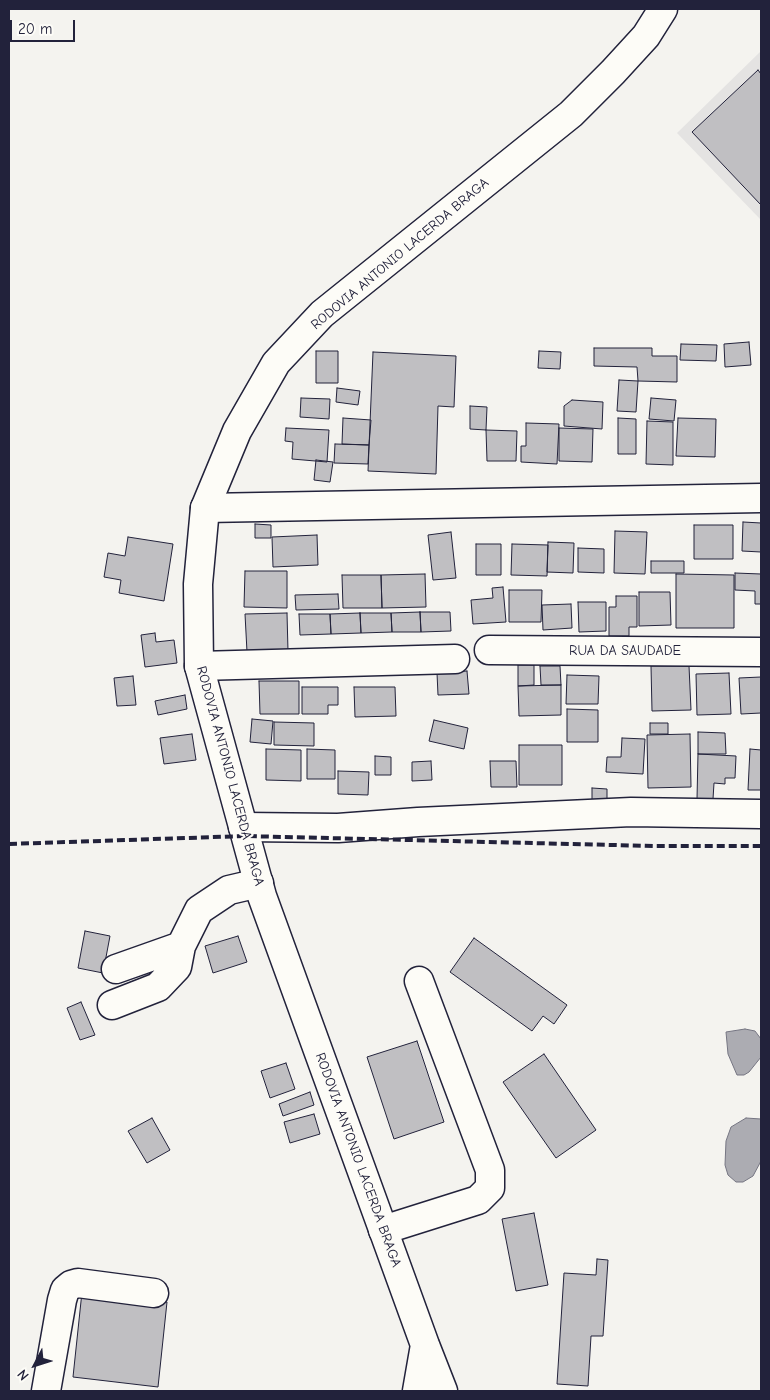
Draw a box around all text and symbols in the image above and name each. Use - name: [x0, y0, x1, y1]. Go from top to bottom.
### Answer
- scale bar: [12, 10, 78, 42]
- text: 20 m: [18, 20, 52, 38]
- street label: RODOVIA ANTONIO LACERDA BRAGA: [308, 175, 492, 333]
- street label: RUA DA SAUDADE: [569, 643, 681, 659]
- street label: RODOVIA ANTONIO LACERDA BRAGA: [193, 664, 267, 888]
- street label: RODOVIA ANTONIO LACERDA BRAGA: [311, 1051, 405, 1269]
- north arrow: [10, 1340, 60, 1390]
- text: N: [14, 1366, 33, 1384]

